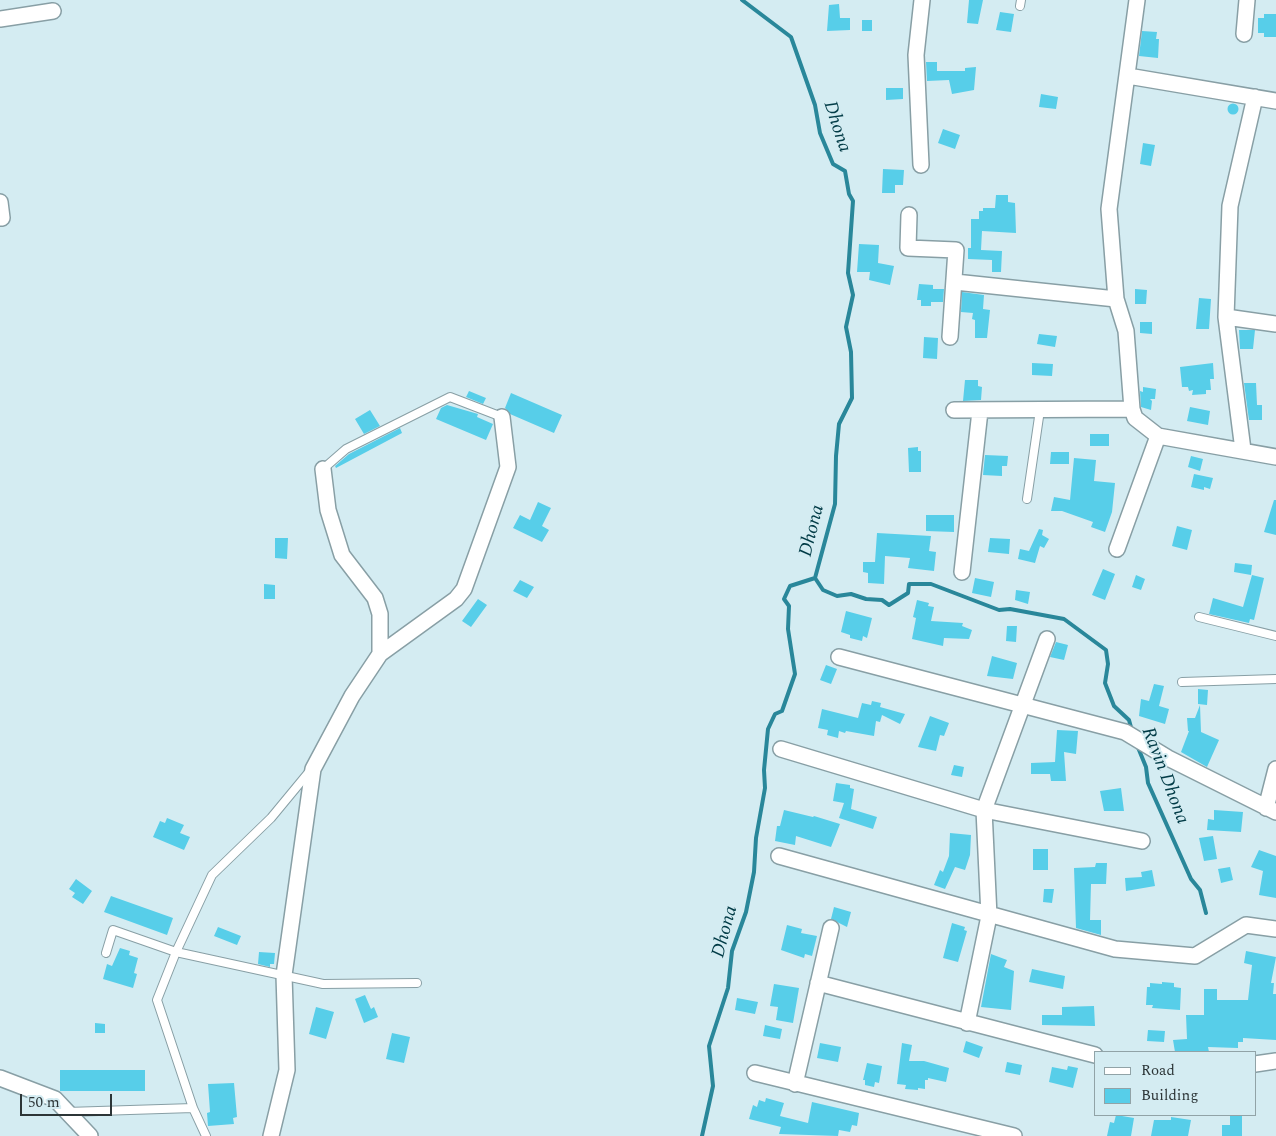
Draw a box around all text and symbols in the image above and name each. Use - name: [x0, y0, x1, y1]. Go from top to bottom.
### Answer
- water label: Dhona: [817, 98, 855, 156]
- water label: Dhona: [796, 503, 830, 559]
- water label: Ravin Dhona: [1135, 724, 1193, 828]
- water label: Dhona: [708, 904, 744, 960]
- legend: [1094, 1051, 1256, 1116]
- text: Road: [1141, 1059, 1175, 1082]
- scale bar: [22, 1084, 115, 1116]
- text: Building: [1141, 1084, 1198, 1107]
- text: 50 m: [28, 1091, 60, 1114]

